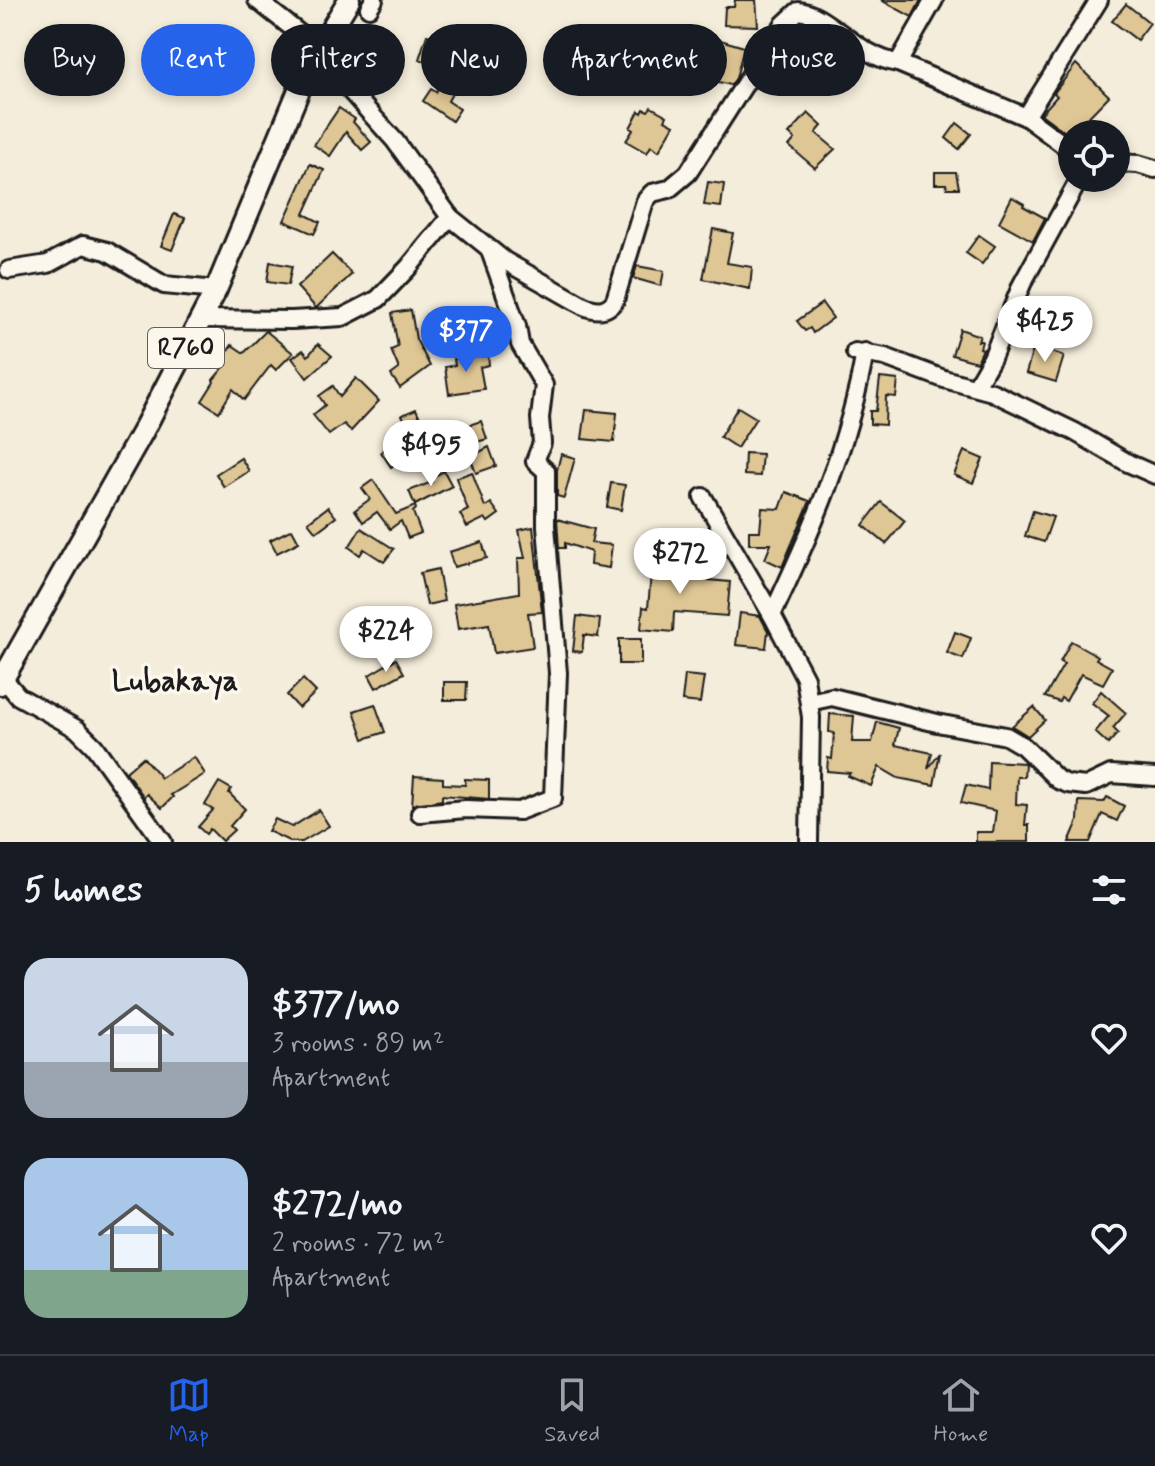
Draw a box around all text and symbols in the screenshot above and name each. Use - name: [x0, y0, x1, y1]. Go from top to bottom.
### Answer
- chip: Buy: [24, 24, 125, 96]
- chip: Rent: [141, 24, 255, 96]
- chip: Filters: [271, 24, 405, 96]
- chip: New: [421, 24, 527, 96]
- chip: Apartment: [543, 24, 727, 96]
- chip: House: [743, 24, 865, 96]
- map controls: [1058, 120, 1130, 192]
- button: locate: [1058, 120, 1130, 192]
- pin: $425: [998, 296, 1092, 364]
- text: $425: [1016, 305, 1074, 339]
- pin: $377: [419, 306, 513, 374]
- text: $377: [439, 315, 493, 349]
- road number: R760: [148, 328, 224, 368]
- pin: $495: [384, 420, 478, 488]
- text: $495: [401, 429, 461, 463]
- pin: $272: [633, 528, 727, 596]
- text: $272: [652, 537, 708, 571]
- pin: $224: [339, 606, 433, 674]
- text: $224: [357, 615, 415, 649]
- district label: Lubakaya: [112, 662, 238, 701]
- text: 5 homes: [24, 868, 142, 913]
- icon: filters: [1087, 868, 1131, 912]
- text: $377/mo: [272, 982, 400, 1027]
- icon: home: [88, 990, 184, 1086]
- icon: heart: [1087, 1016, 1131, 1060]
- text: 3 rooms · 89 m²: [272, 1027, 444, 1061]
- text: Apartment: [272, 1061, 390, 1095]
- text: $272/mo: [272, 1182, 402, 1227]
- icon: home: [88, 1190, 184, 1286]
- icon: heart: [1087, 1216, 1131, 1260]
- text: 2 rooms · 72 m²: [272, 1227, 445, 1261]
- text: Apartment: [272, 1261, 390, 1295]
- tab: Map: [167, 1373, 211, 1449]
- tab: Saved: [544, 1373, 600, 1449]
- tab: Home: [934, 1373, 988, 1449]

